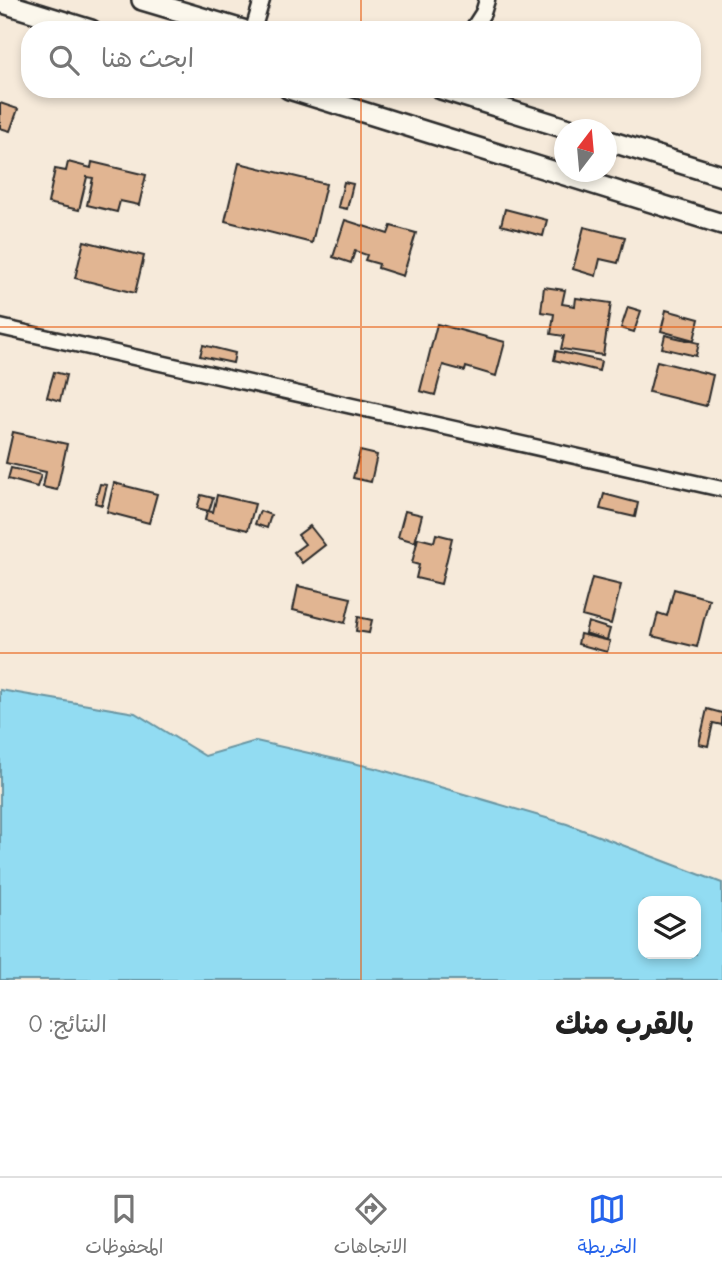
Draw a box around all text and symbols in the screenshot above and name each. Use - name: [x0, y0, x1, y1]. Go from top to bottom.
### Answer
- search box: [21, 21, 701, 98]
- icon: search: [45, 41, 83, 79]
- text: ابحث هنا: [101, 41, 194, 74]
- north arrow: [554, 119, 617, 182]
- map controls: [638, 896, 701, 959]
- button: layers: [638, 896, 701, 959]
- text: بالقرب منك: [555, 1004, 694, 1042]
- text: النتائج: 0: [28, 1009, 107, 1038]
- tab: المحفوظات: [85, 1190, 163, 1263]
- tab: الاتجاهات: [334, 1190, 407, 1263]
- tab: الخريطة: [578, 1190, 637, 1263]

